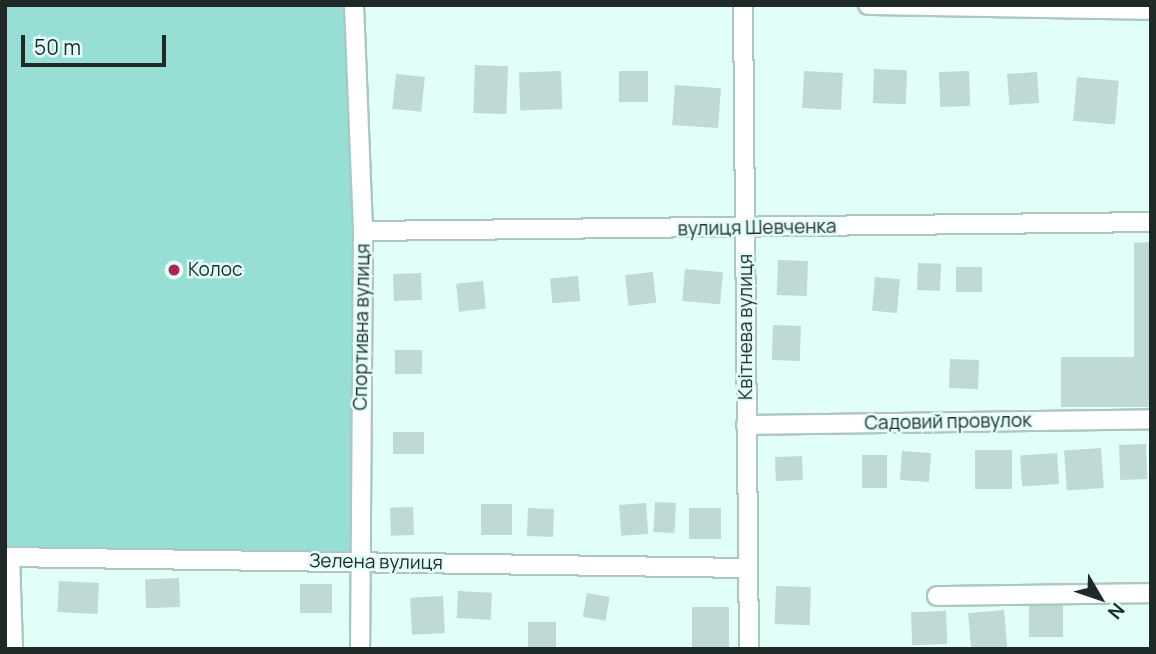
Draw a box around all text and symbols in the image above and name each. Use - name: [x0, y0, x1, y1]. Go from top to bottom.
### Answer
- scale bar: [24, 21, 170, 65]
- text: 50 m: [34, 33, 81, 61]
- street label: вулиця Шевченка: [677, 215, 837, 241]
- street label: Спортивна вулиця: [349, 243, 375, 411]
- street label: Квітнева вулиця: [735, 254, 757, 400]
- place label: Колос: [188, 259, 242, 281]
- marker: Колос: [166, 262, 182, 278]
- street label: Садовий провулок: [864, 409, 1032, 435]
- street label: Зелена вулиця: [309, 549, 443, 575]
- north arrow: [1065, 563, 1135, 633]
- text: N: [1102, 598, 1131, 625]

